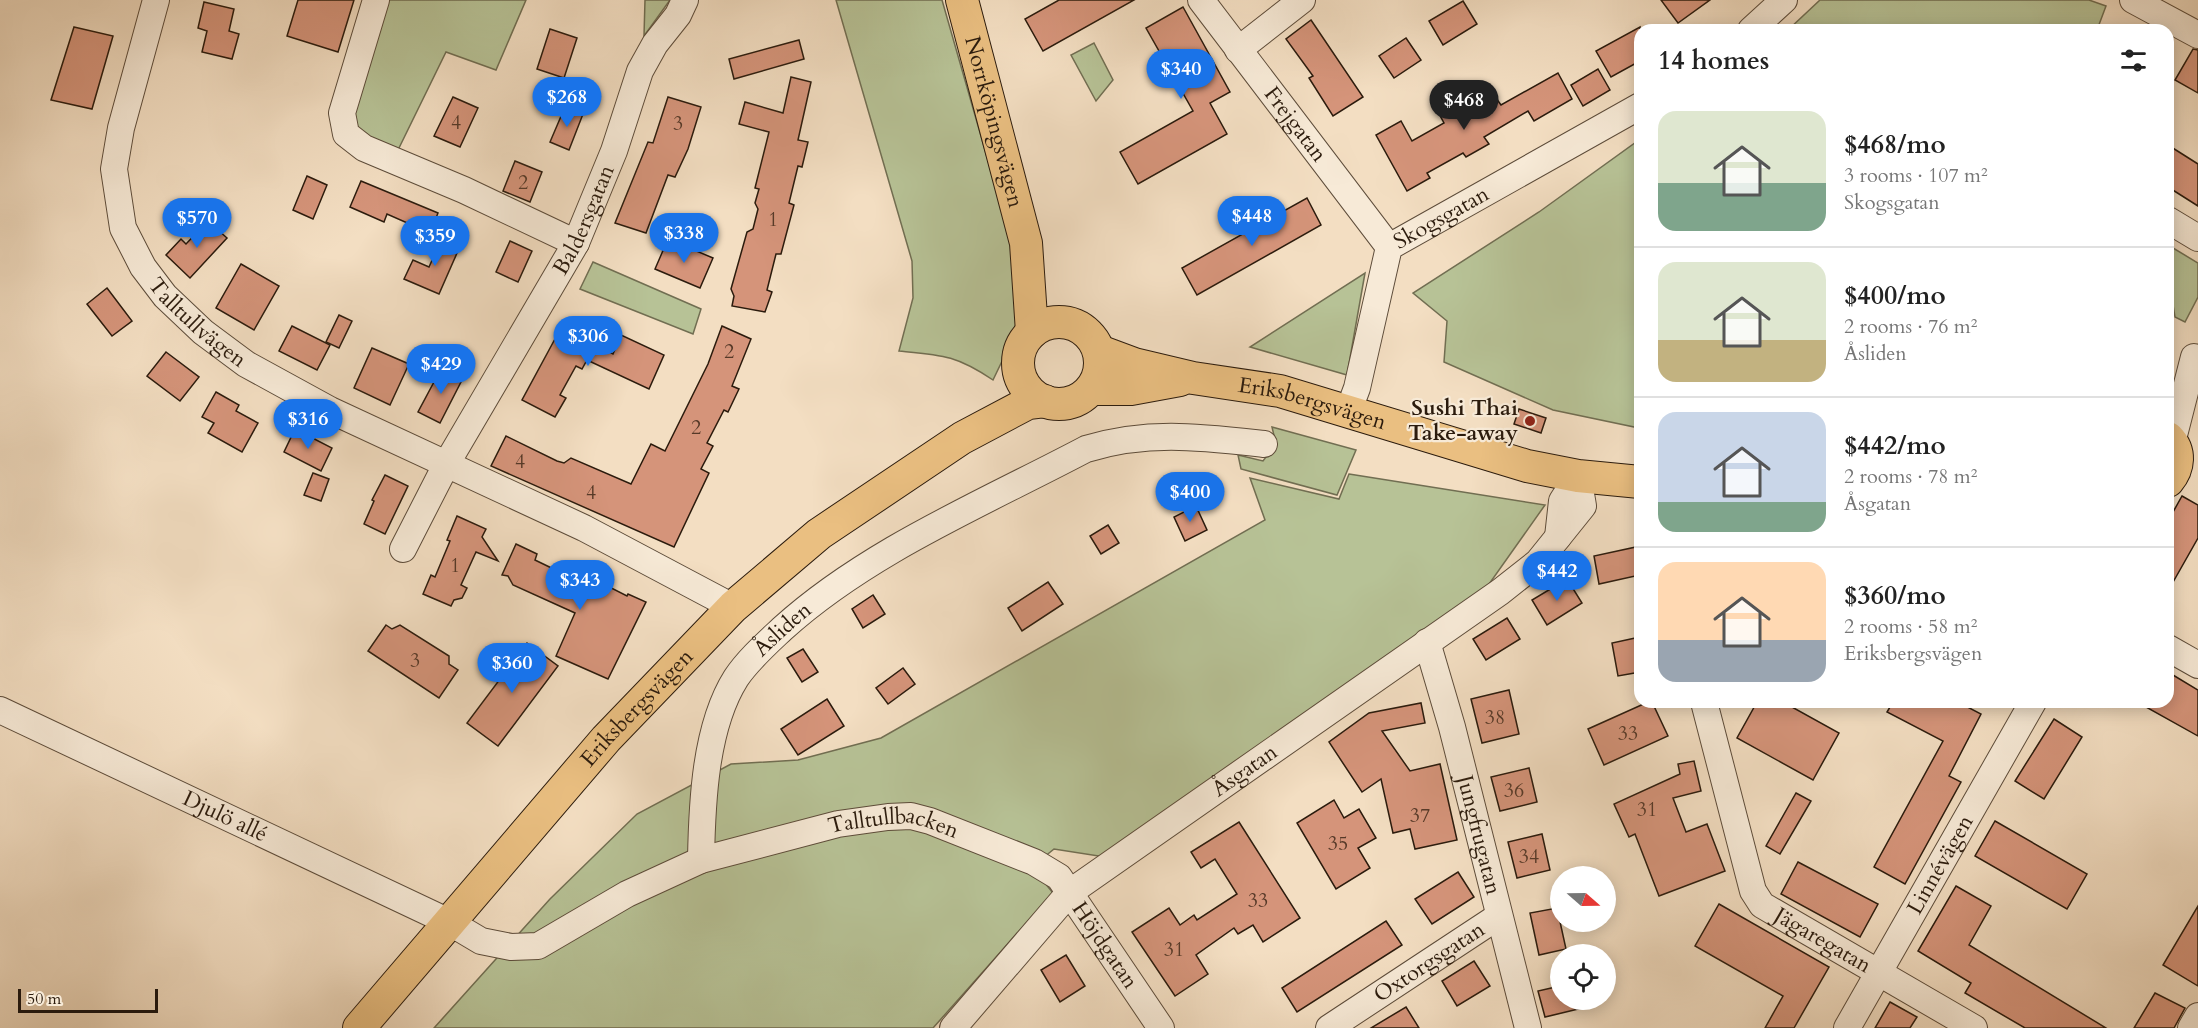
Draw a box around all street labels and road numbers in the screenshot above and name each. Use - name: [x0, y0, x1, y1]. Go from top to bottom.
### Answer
- street label: Norrköpingsvägen: [957, 33, 1031, 211]
- street label: Frejgatan: [1257, 80, 1334, 168]
- street label: Baldersgatan: [546, 160, 622, 280]
- street label: Skogsgatan: [1388, 179, 1495, 257]
- street label: Talltullvägen: [141, 271, 253, 375]
- street label: Eriksbergsvägen: [1236, 370, 1390, 437]
- street label: Åsliden: [747, 595, 818, 663]
- street label: Eriksbergsvägen: [574, 642, 700, 773]
- street label: Åsgatan: [1206, 737, 1284, 804]
- street label: Jungfrugatan: [1449, 769, 1509, 898]
- street label: Djulö allé: [178, 783, 272, 849]
- street label: Talltullbacken: [825, 800, 964, 846]
- street label: Linnévägen: [1900, 809, 1981, 920]
- street label: Höjdgatan: [1065, 896, 1146, 995]
- street label: Jägaregatan: [1766, 899, 1877, 980]
- street label: Oxtorgsgatan: [1368, 914, 1491, 1010]

